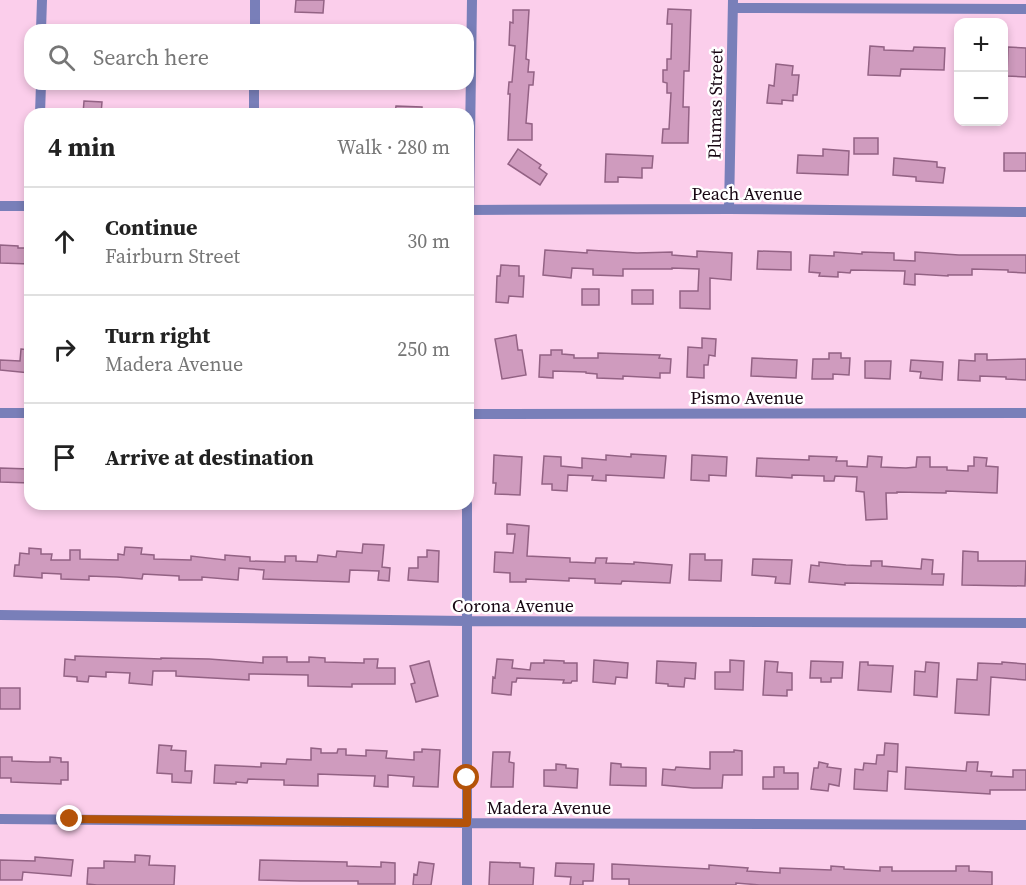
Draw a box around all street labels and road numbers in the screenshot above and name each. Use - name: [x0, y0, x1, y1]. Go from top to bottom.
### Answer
- street label: Plumas Street: [702, 49, 728, 159]
- street label: Peach Avenue: [691, 181, 803, 206]
- street label: Pismo Avenue: [690, 385, 804, 410]
- street label: Corona Avenue: [452, 593, 574, 618]
- street label: Madera Avenue: [487, 795, 611, 820]

